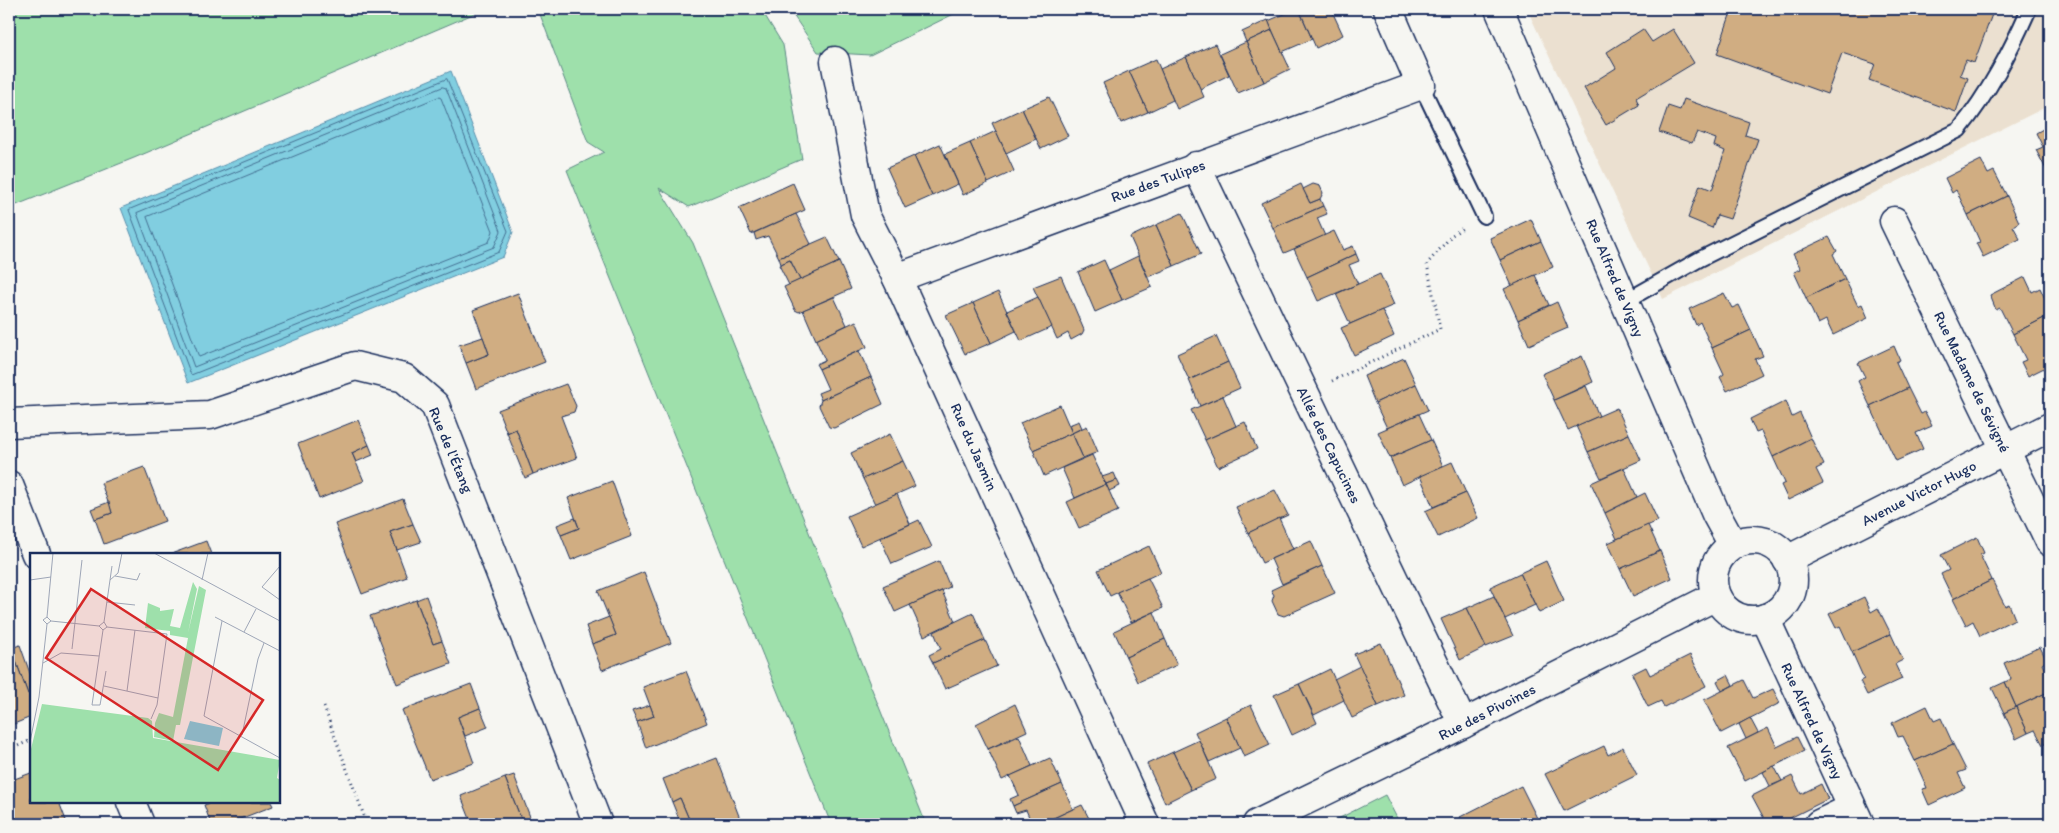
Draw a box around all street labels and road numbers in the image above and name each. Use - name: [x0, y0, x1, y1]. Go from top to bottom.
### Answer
- street label: Rue des Tulipes: [1108, 156, 1208, 206]
- street label: Rue Alfred de Vigny: [1582, 216, 1648, 340]
- street label: Rue Madame de Sévigné: [1930, 308, 2014, 456]
- street label: Allée des Capucines: [1293, 384, 1365, 507]
- street label: Rue du Jasmin: [947, 400, 1002, 494]
- street label: Rue de l'Étang: [425, 404, 477, 496]
- street label: Avenue Victor Hugo: [1859, 456, 1979, 530]
- street label: Rue Alfred de Vigny: [1777, 660, 1847, 782]
- street label: Rue des Pivoines: [1435, 680, 1539, 744]

